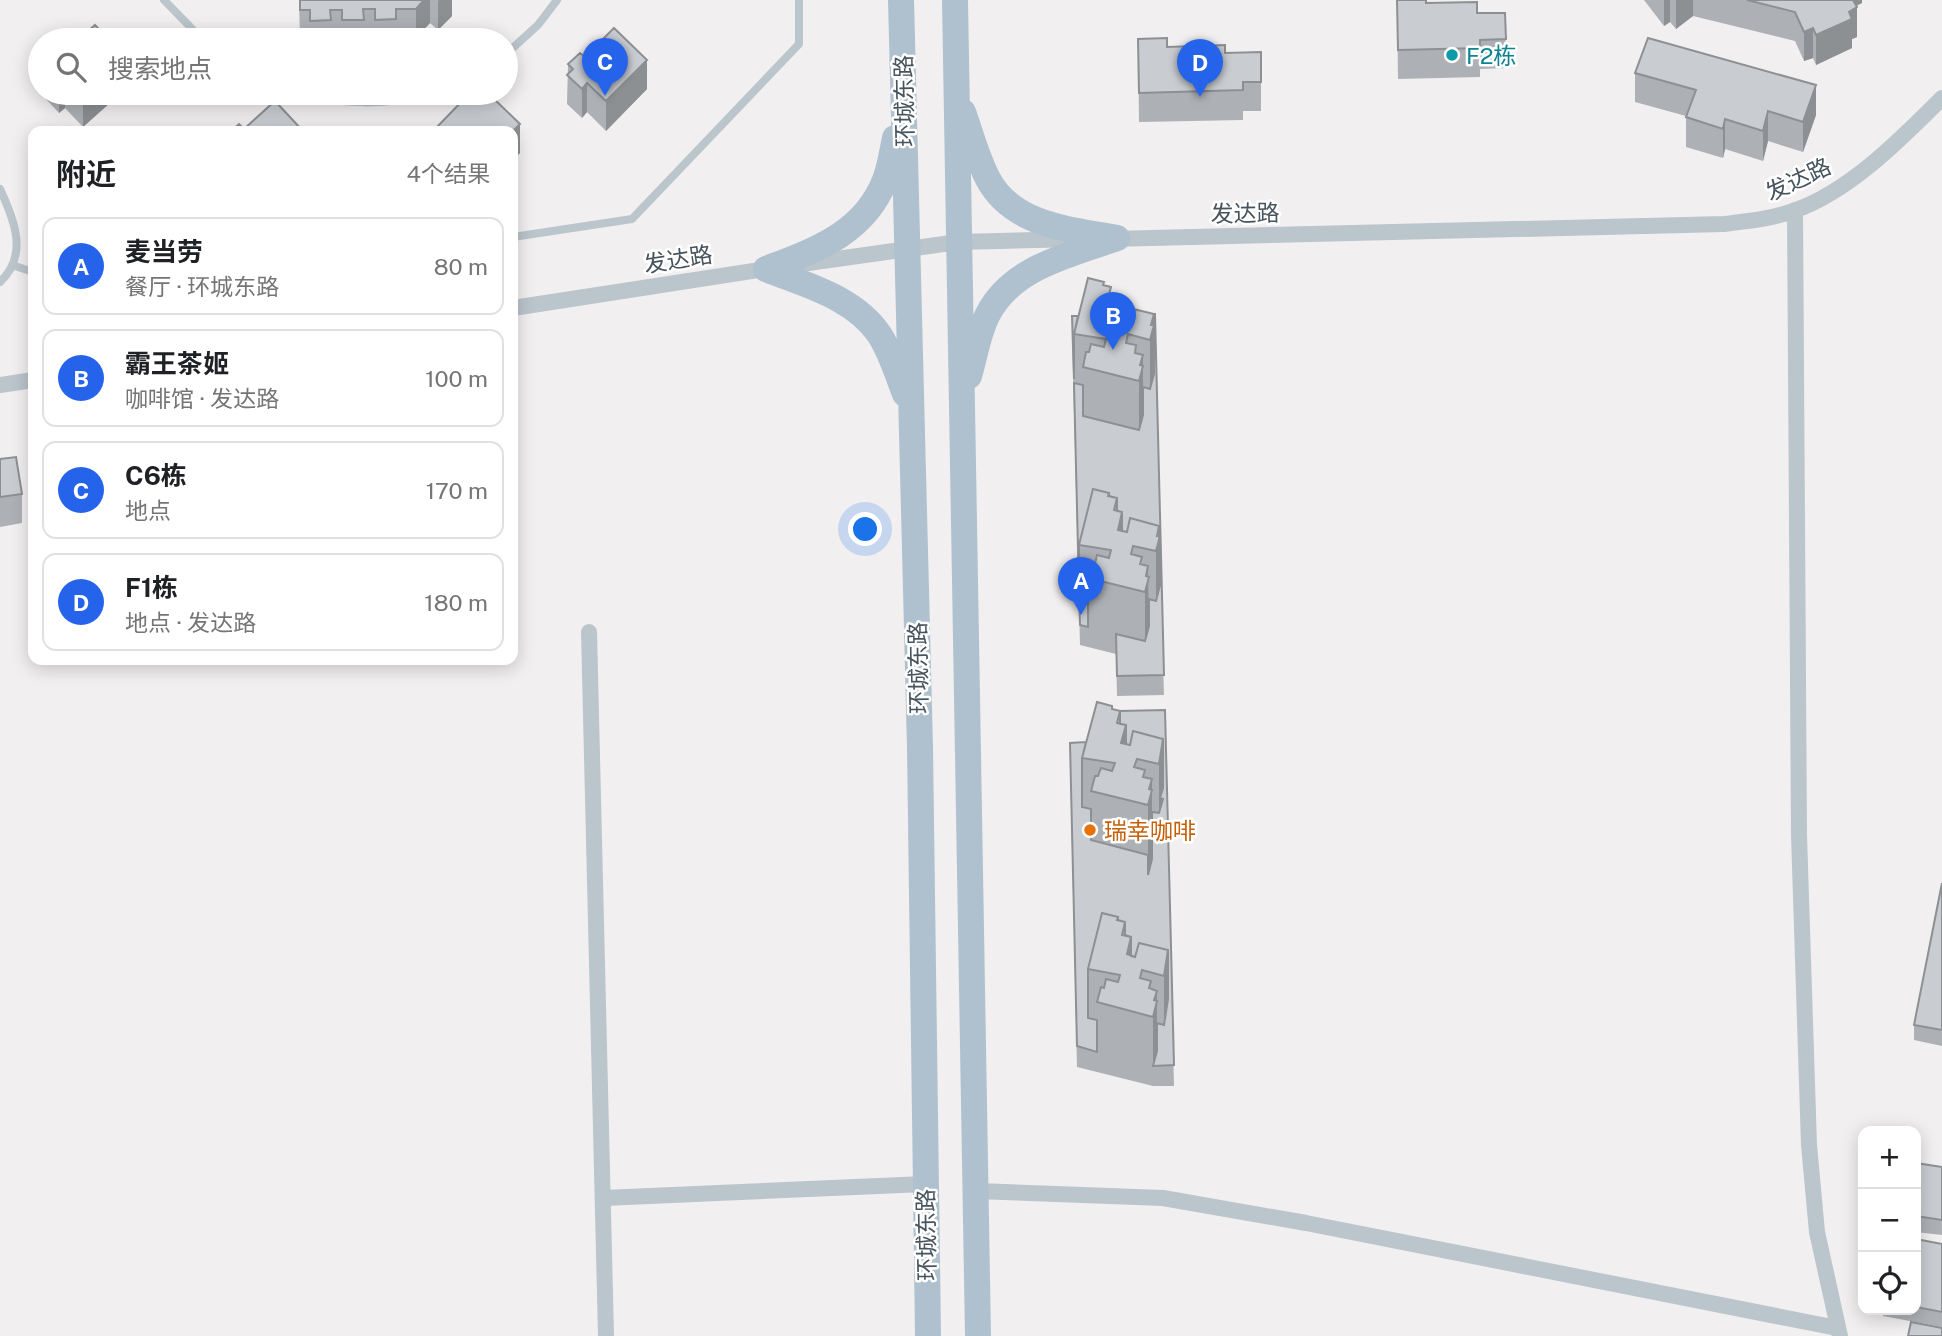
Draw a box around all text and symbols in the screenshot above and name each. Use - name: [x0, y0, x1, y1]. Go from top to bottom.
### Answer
- search box: [28, 28, 518, 105]
- pin: C: [582, 38, 628, 96]
- pin: D: [1177, 39, 1223, 97]
- place label: F2栋: [1466, 42, 1516, 69]
- marker: F2栋: [1444, 47, 1460, 63]
- icon: search: [52, 48, 90, 86]
- text: 搜索地点: [108, 53, 212, 84]
- street label: 环城东路: [890, 55, 918, 147]
- street label: 发达路: [1761, 152, 1835, 206]
- text: 附近: [56, 156, 116, 192]
- text: 4个结果: [407, 160, 490, 187]
- street label: 发达路: [1210, 199, 1280, 227]
- text: 麦当劳: [125, 236, 203, 267]
- street label: 发达路: [642, 240, 714, 278]
- text: A: [73, 253, 89, 280]
- text: 80 m: [434, 253, 488, 280]
- text: 餐厅 · 环城东路: [125, 273, 279, 300]
- pin: B: [1090, 292, 1136, 350]
- text: 霸王茶姬: [125, 348, 229, 379]
- text: B: [73, 365, 89, 392]
- text: 100 m: [425, 365, 488, 392]
- text: 咖啡馆 · 发达路: [125, 385, 279, 412]
- text: C6栋: [125, 460, 187, 491]
- text: C: [73, 477, 89, 504]
- text: 170 m: [426, 477, 488, 504]
- text: 地点: [125, 497, 171, 524]
- your location: [848, 512, 882, 546]
- pin: A: [1058, 557, 1104, 615]
- text: F1栋: [125, 572, 178, 603]
- text: D: [73, 589, 89, 616]
- text: 180 m: [424, 589, 488, 616]
- text: 地点 · 发达路: [125, 609, 256, 636]
- street label: 环城东路: [904, 622, 932, 714]
- place label: 瑞幸咖啡: [1104, 817, 1196, 844]
- marker: 瑞幸咖啡: [1082, 822, 1098, 838]
- map controls: [1858, 1126, 1921, 1315]
- button: +: [1858, 1126, 1921, 1189]
- street label: 环城东路: [912, 1189, 940, 1281]
- button: −: [1858, 1189, 1921, 1252]
- button: locate: [1858, 1252, 1921, 1315]

